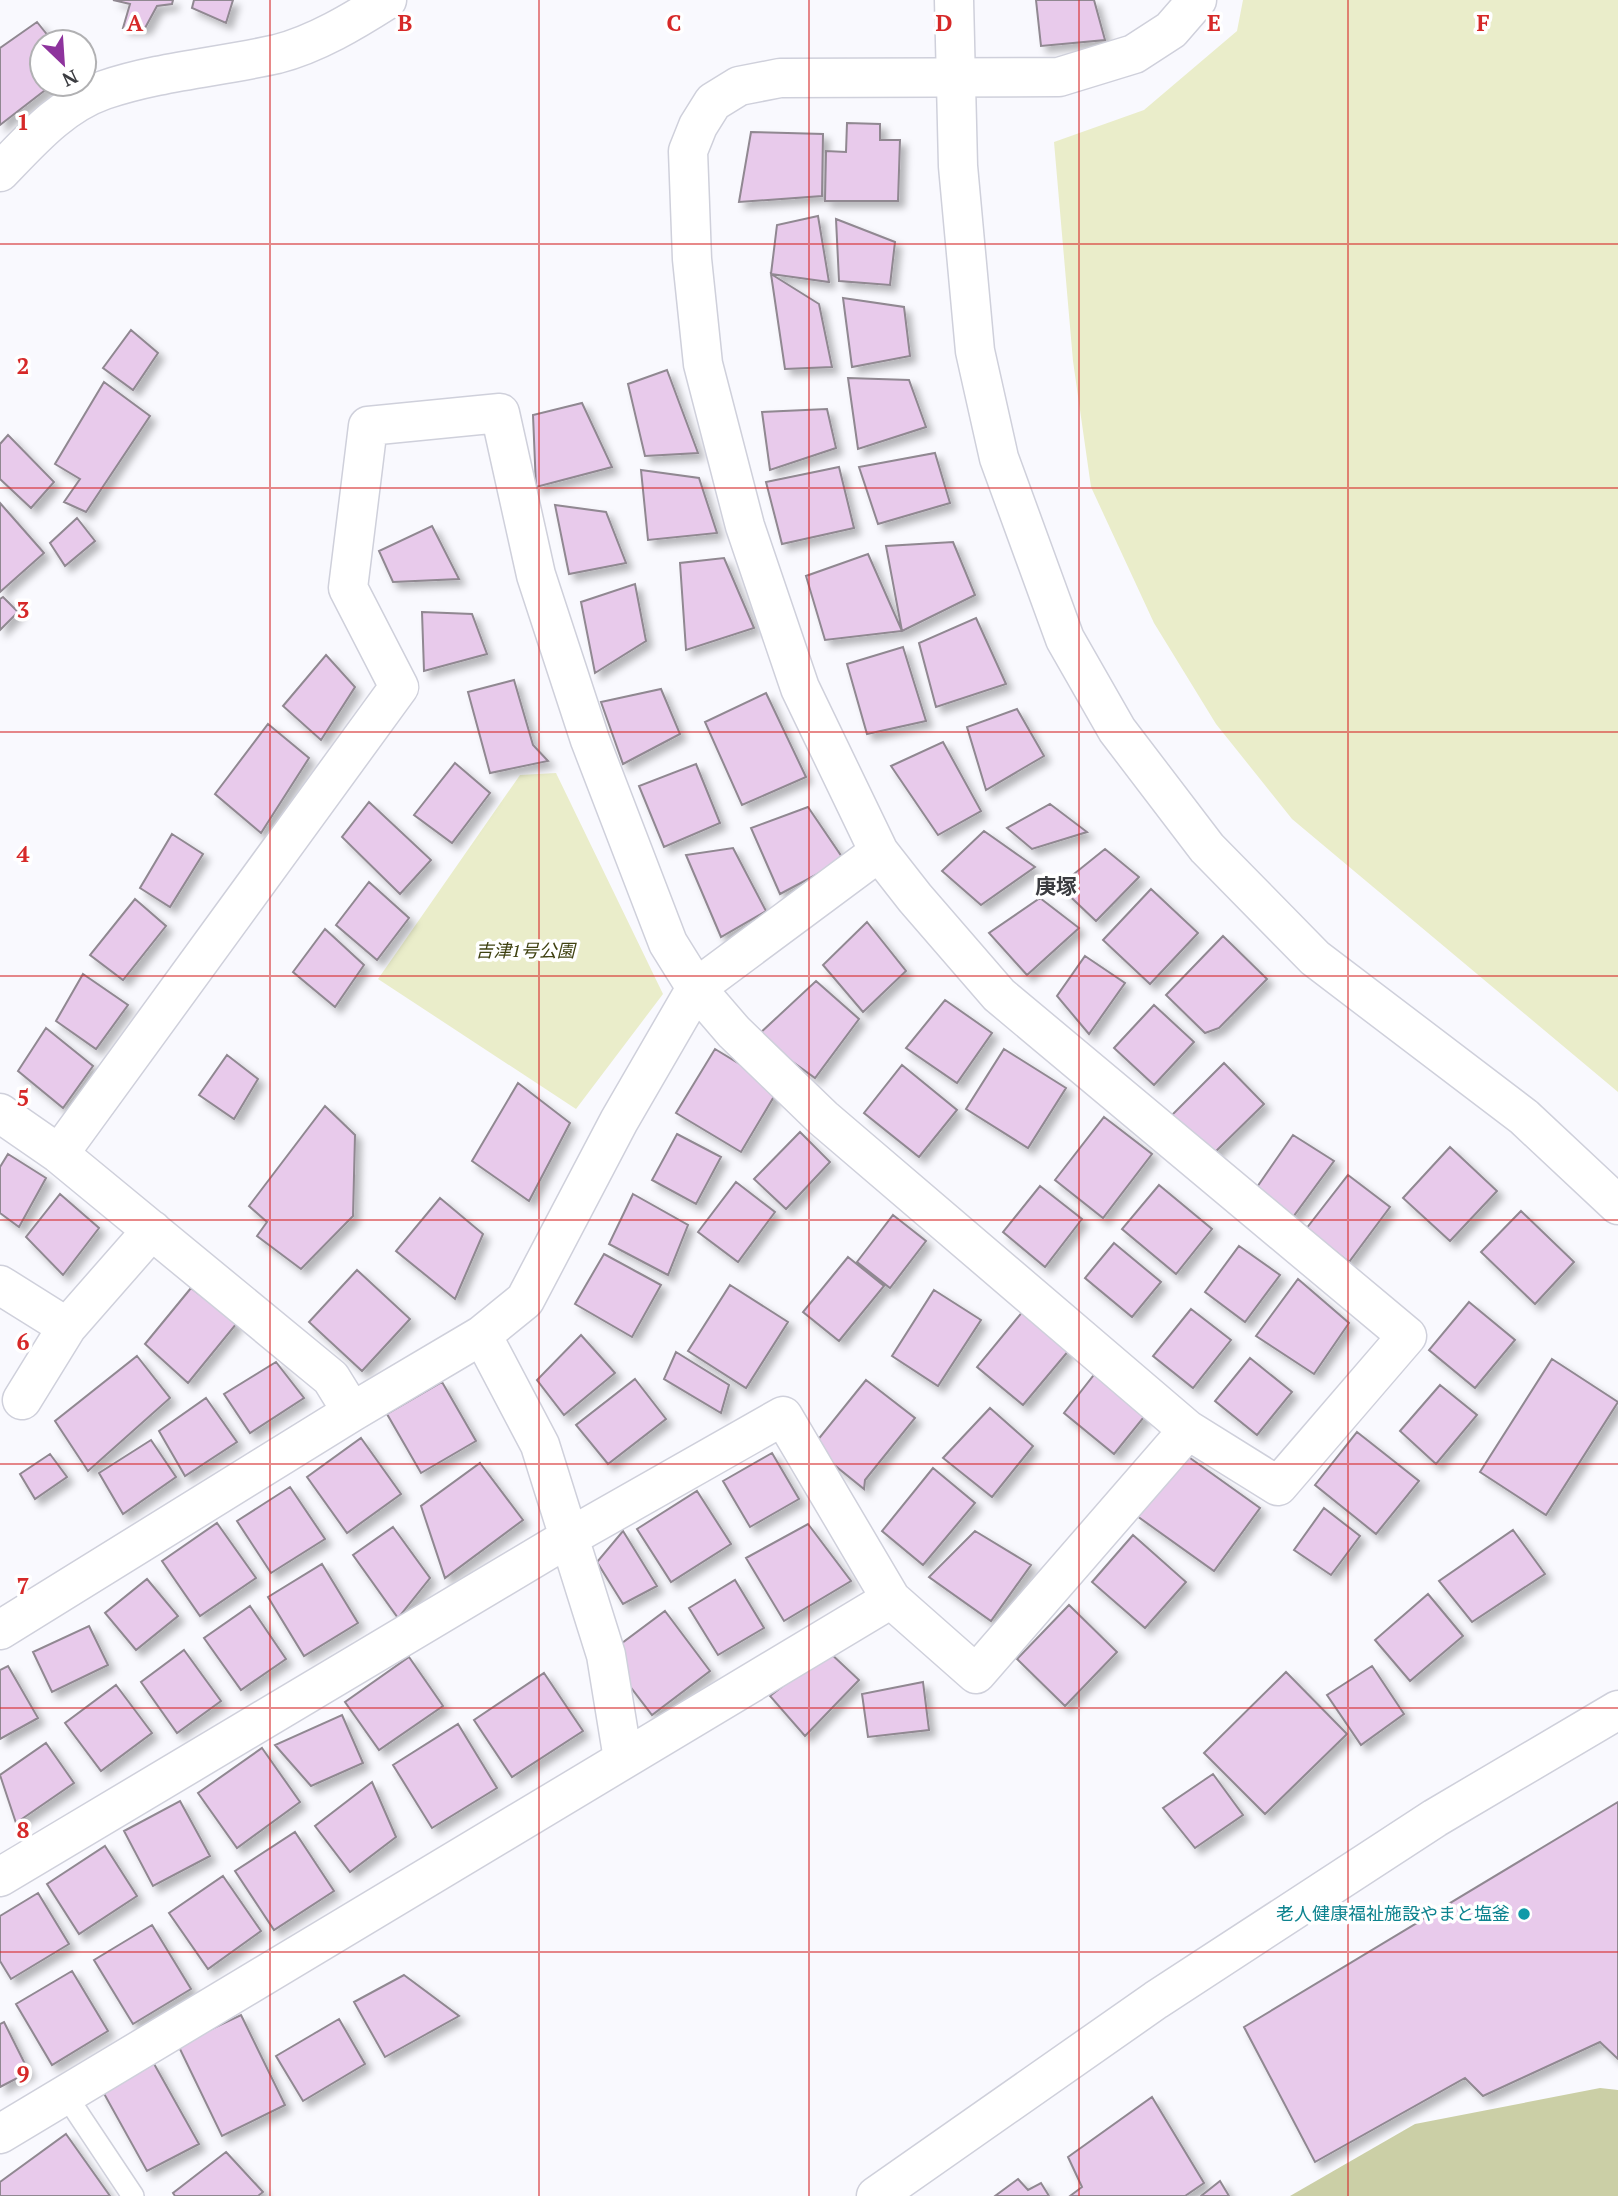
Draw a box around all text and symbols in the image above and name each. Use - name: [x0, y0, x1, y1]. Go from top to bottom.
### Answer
- text: A: [127, 7, 144, 38]
- text: B: [398, 7, 413, 38]
- text: C: [667, 7, 682, 38]
- text: D: [936, 7, 953, 38]
- text: E: [1207, 7, 1221, 38]
- text: F: [1476, 7, 1490, 38]
- north arrow: [28, 28, 98, 98]
- text: N: [58, 64, 82, 93]
- text: 1: [17, 106, 30, 137]
- text: 2: [17, 350, 30, 381]
- text: 3: [17, 594, 30, 625]
- text: 4: [17, 838, 30, 869]
- district label: 庚塚: [1035, 872, 1077, 900]
- park label: 吉津1号公園: [475, 938, 578, 962]
- text: 5: [17, 1082, 30, 1113]
- text: 6: [17, 1326, 30, 1357]
- text: 7: [17, 1570, 30, 1601]
- text: 8: [17, 1814, 30, 1845]
- place label: 老人健康福祉施設やまと塩釜: [1276, 1901, 1510, 1925]
- marker: 老人健康福祉施設やまと塩釜: [1516, 1906, 1532, 1922]
- text: 9: [17, 2058, 30, 2089]

